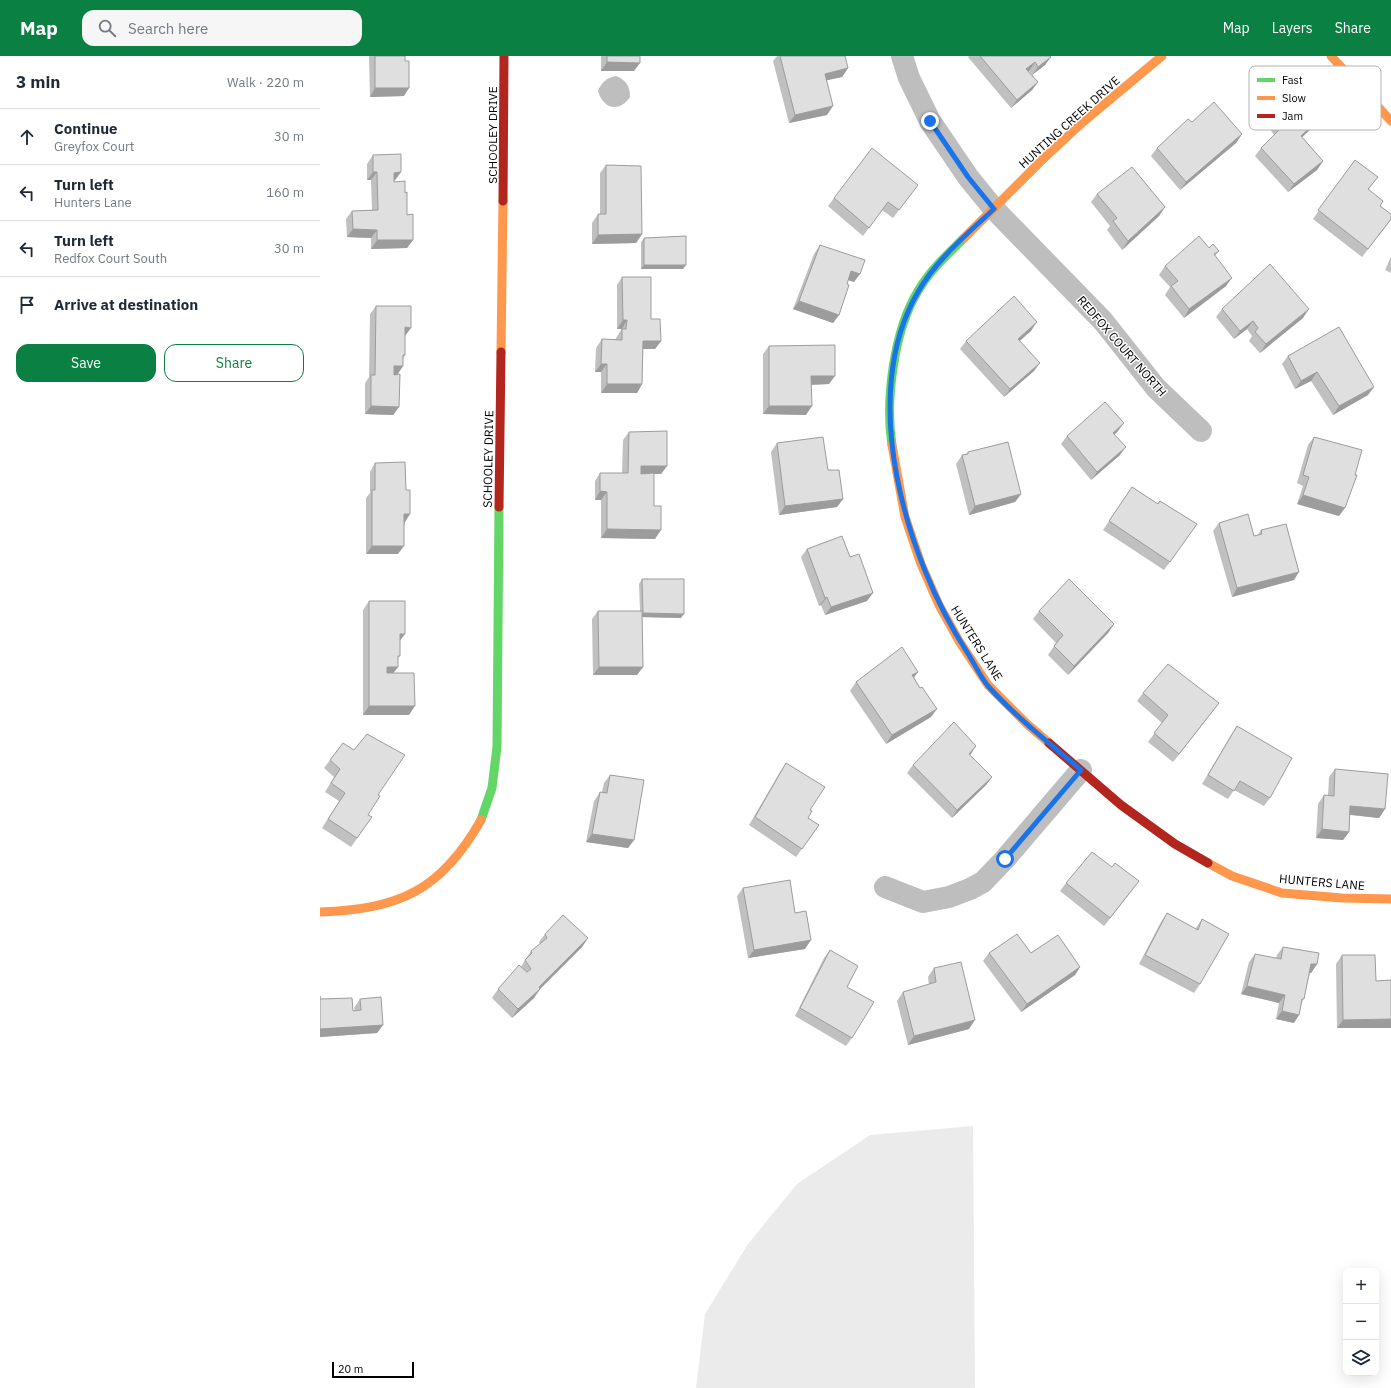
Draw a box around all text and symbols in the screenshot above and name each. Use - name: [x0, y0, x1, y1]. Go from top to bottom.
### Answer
- search box: [82, 10, 362, 46]
- text: Map: [20, 16, 58, 40]
- icon: search: [96, 17, 118, 39]
- text: Search here: [128, 19, 208, 38]
- text: Map: [1223, 19, 1250, 37]
- text: Layers: [1272, 19, 1313, 37]
- text: Share: [1335, 19, 1371, 37]
- legend: [1249, 66, 1381, 130]
- text: 3 min: [16, 71, 60, 93]
- street label: HUNTING CREEK DRIVE: [1015, 73, 1123, 171]
- text: Fast: [1282, 73, 1303, 87]
- text: Walk · 220 m: [227, 74, 304, 91]
- street label: SCHOOLEY DRIVE: [485, 86, 500, 184]
- text: Slow: [1282, 91, 1306, 105]
- text: Jam: [1282, 109, 1303, 123]
- route end: [921, 112, 939, 130]
- text: Continue: [54, 119, 118, 138]
- icon: ahead: [16, 126, 38, 148]
- text: 30 m: [274, 128, 304, 145]
- text: Greyfox Court: [54, 138, 134, 155]
- text: Turn left: [54, 175, 114, 194]
- icon: left: [16, 182, 38, 204]
- text: 160 m: [266, 184, 304, 201]
- text: Hunters Lane: [54, 194, 132, 211]
- text: Turn left: [54, 231, 114, 250]
- icon: left: [16, 238, 38, 260]
- text: 30 m: [274, 240, 304, 257]
- text: Redfox Court South: [54, 250, 167, 267]
- street label: REDFOX COURT NORTH: [1074, 293, 1170, 399]
- icon: arrive: [16, 294, 38, 316]
- text: Arrive at destination: [54, 295, 198, 314]
- button: Save: [16, 344, 156, 382]
- button: Share: [164, 344, 304, 382]
- street label: SCHOOLEY DRIVE: [480, 410, 496, 508]
- street label: HUNTERS LANE: [948, 603, 1006, 683]
- route start: [996, 850, 1014, 868]
- street label: HUNTERS LANE: [1279, 871, 1365, 893]
- map controls: [1343, 1268, 1379, 1376]
- button: +: [1343, 1268, 1379, 1304]
- button: −: [1343, 1304, 1379, 1340]
- button: layers: [1343, 1340, 1379, 1376]
- scale bar: [332, 1360, 414, 1379]
- text: 20 m: [338, 1362, 363, 1376]

